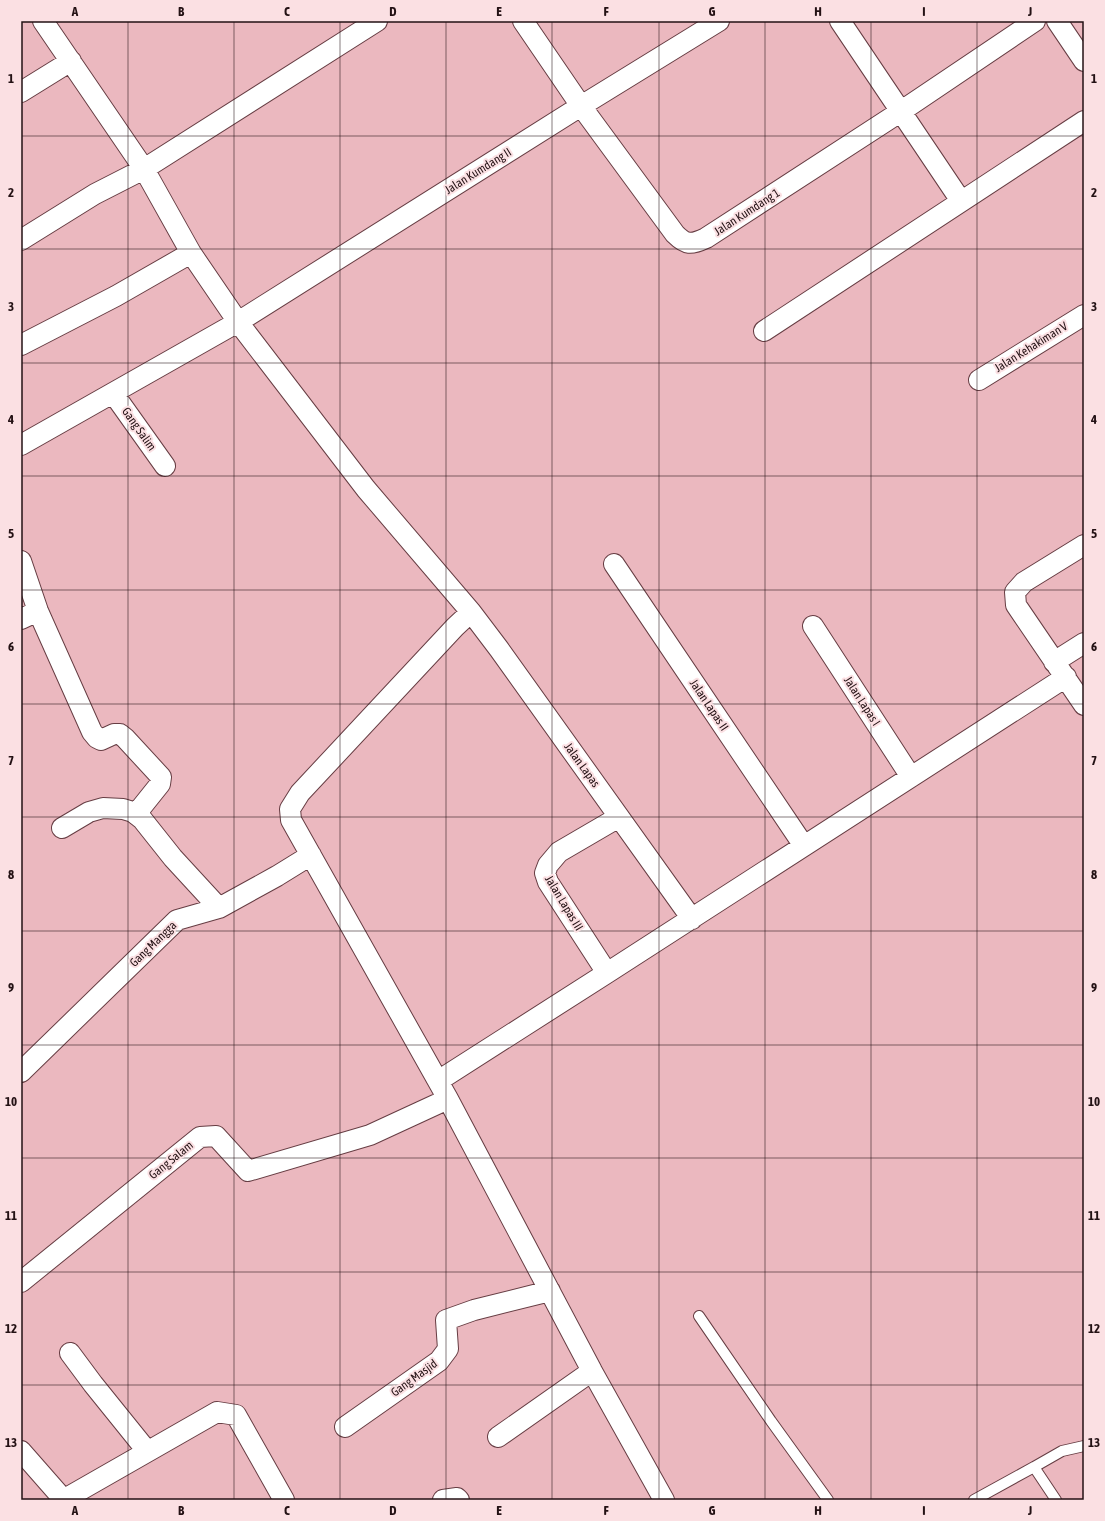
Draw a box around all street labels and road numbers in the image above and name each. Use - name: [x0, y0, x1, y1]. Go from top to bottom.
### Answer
- street label: Jalan Kumdang II: [442, 145, 514, 197]
- street label: Jalan Kumdang 1: [712, 185, 783, 238]
- street label: Jalan Kehakiman V: [992, 319, 1070, 375]
- street label: Gang Salim: [119, 405, 159, 453]
- street label: Jalan Lapas I: [841, 674, 883, 728]
- street label: Jalan Lapas II: [687, 677, 731, 733]
- street label: Jalan Lapas: [561, 740, 603, 790]
- street label: Jalan Lapas III: [542, 873, 586, 933]
- street label: Gang Mangga: [127, 918, 179, 970]
- street label: Gang Salam: [146, 1138, 196, 1182]
- street label: Gang Masjid: [388, 1357, 440, 1399]

